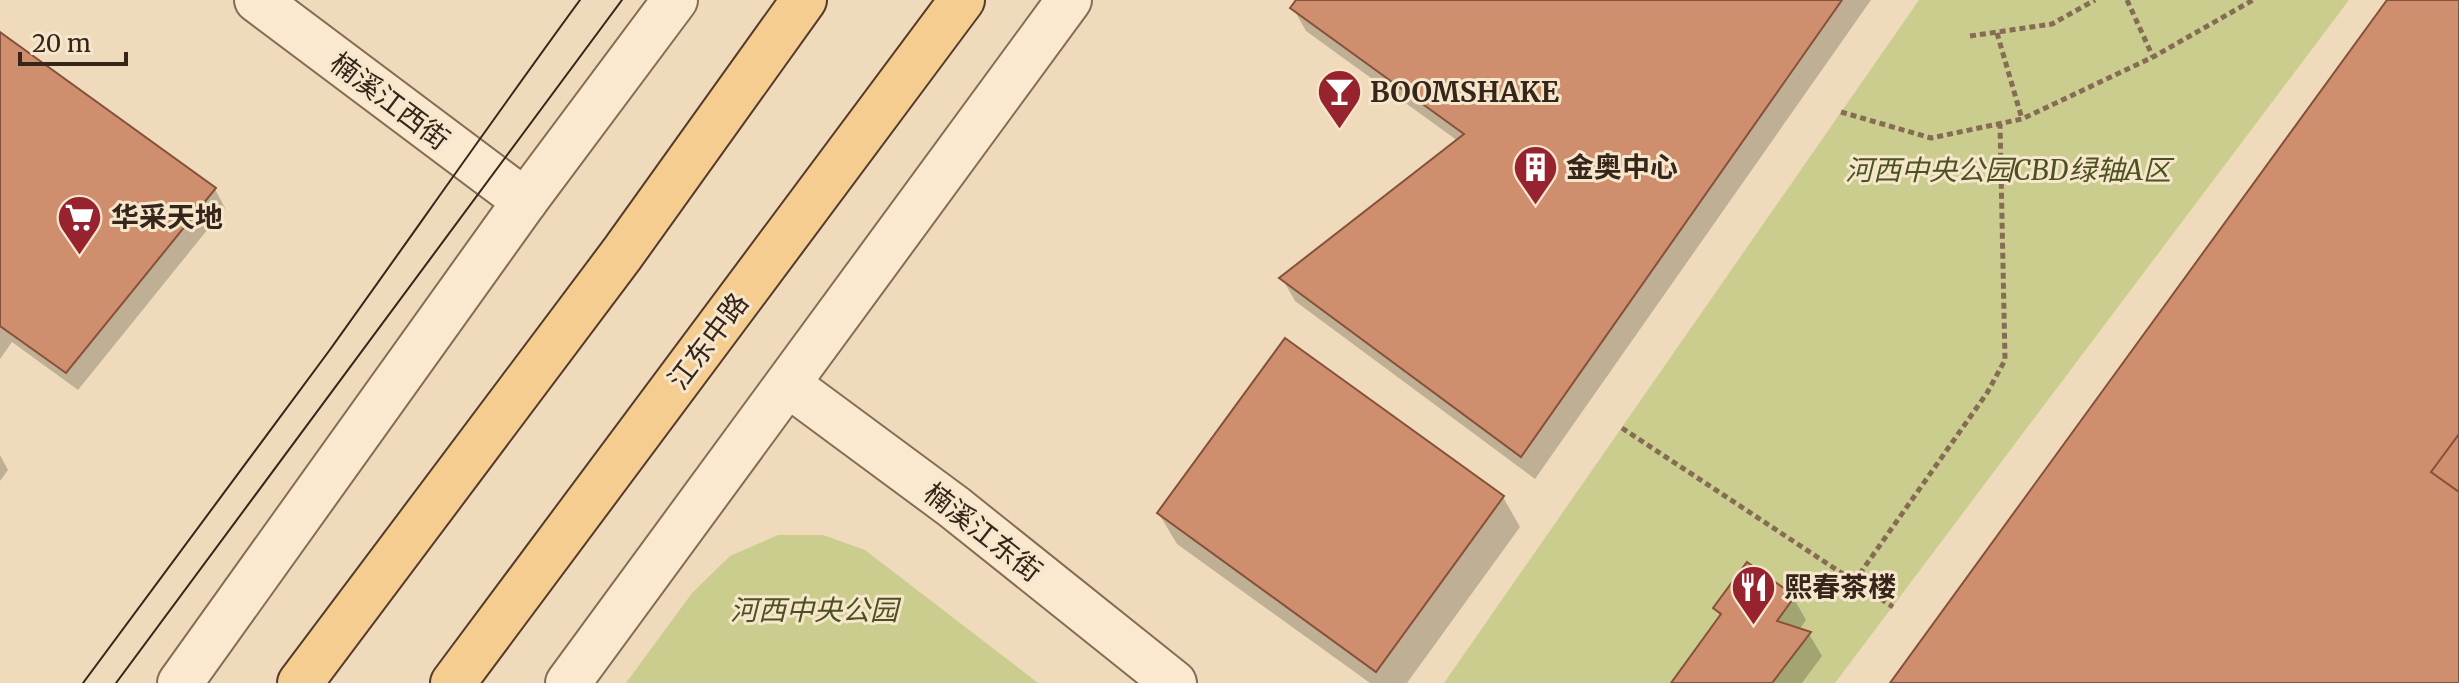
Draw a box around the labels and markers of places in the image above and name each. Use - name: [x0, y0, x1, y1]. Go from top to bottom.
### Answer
- bar icon: BOOMSHAKE: [1315, 68, 1363, 131]
- place label: BOOMSHAKE: [1370, 74, 1559, 110]
- building icon: 金奥中心: [1511, 143, 1559, 206]
- place label: 金奥中心: [1566, 149, 1678, 185]
- supermarket icon: 华采天地: [56, 193, 104, 256]
- place label: 华采天地: [111, 199, 223, 235]
- restaurant icon: 熙春茶楼: [1729, 563, 1777, 626]
- place label: 熙春茶楼: [1784, 569, 1896, 605]

